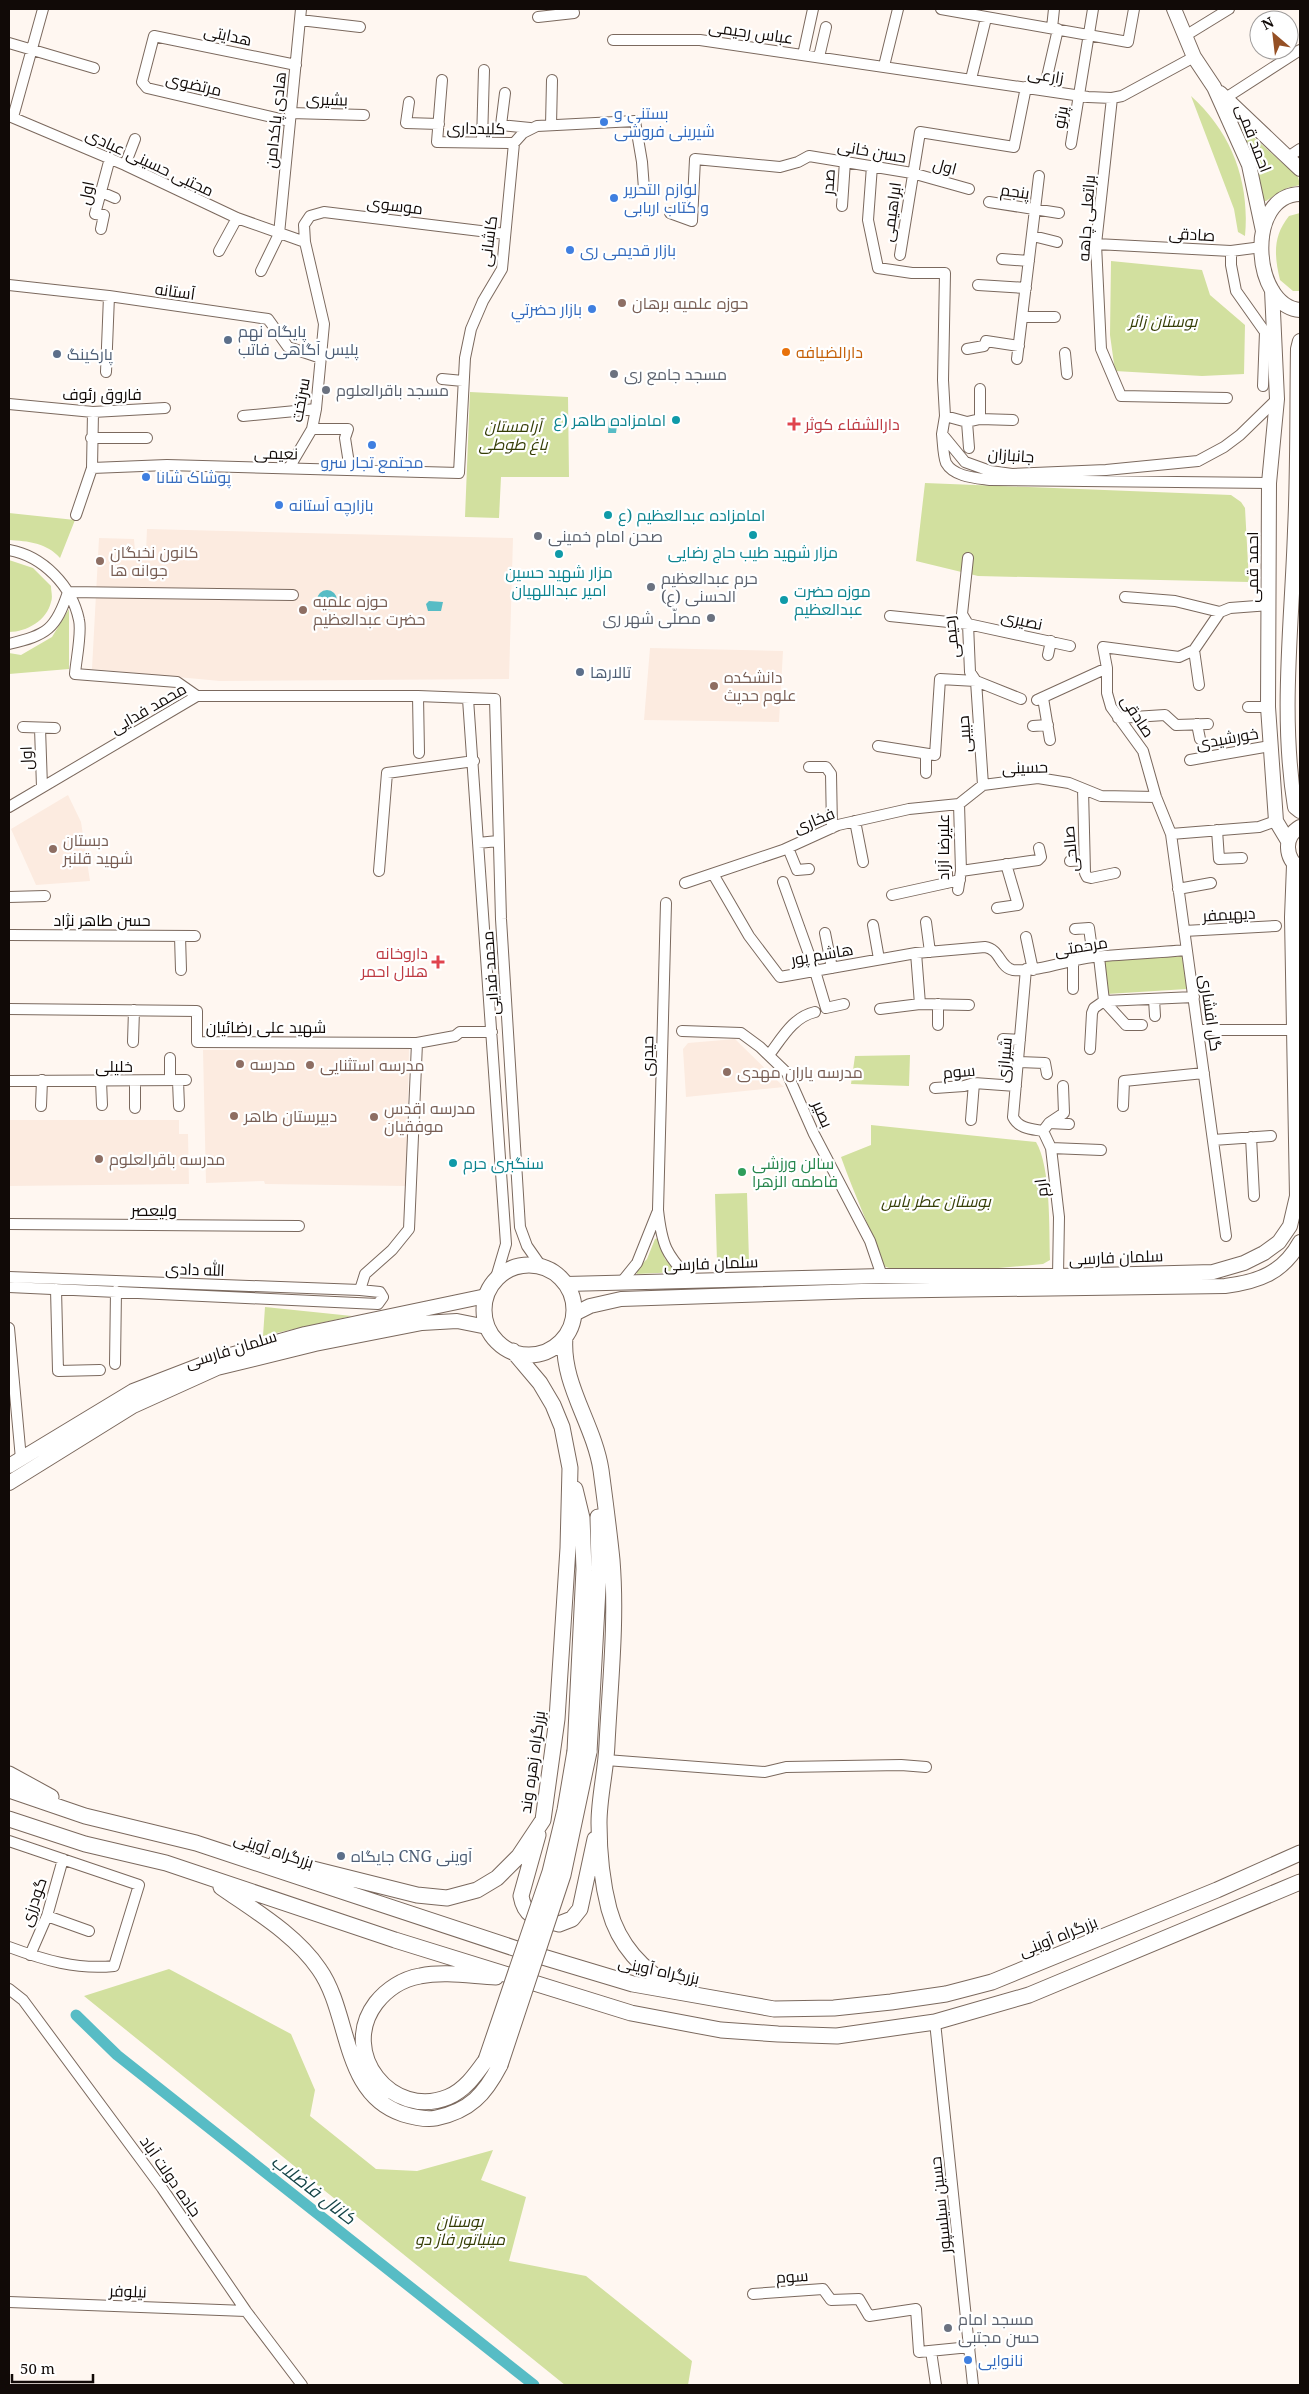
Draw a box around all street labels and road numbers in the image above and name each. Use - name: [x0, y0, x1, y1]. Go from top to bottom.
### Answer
- street label: عباس رحیمی: [707, 15, 795, 49]
- street label: هدایتی: [202, 19, 254, 51]
- street label: زارعی: [1026, 61, 1066, 89]
- street label: مرتضوی: [164, 67, 224, 101]
- street label: هادی پاکدامن: [259, 71, 292, 169]
- street label: بشیری: [306, 87, 348, 111]
- street label: احمد قمی: [1231, 101, 1277, 175]
- street label: پرتو: [1047, 103, 1074, 130]
- street label: کلیدداری: [446, 116, 506, 140]
- street label: مجتبی حسینی عبادی: [82, 123, 218, 201]
- street label: حسن خانی: [836, 134, 908, 168]
- street label: اول: [931, 152, 959, 180]
- street label: صدر: [816, 168, 840, 197]
- street label: براتعلی چاهه: [1072, 174, 1101, 262]
- street label: پنجم: [999, 178, 1032, 205]
- street label: اول: [73, 179, 99, 207]
- street label: ابراهیمی: [876, 181, 906, 243]
- street label: موسوی: [366, 191, 424, 219]
- street label: کاشانی: [474, 214, 502, 268]
- street label: صادقی: [1168, 222, 1216, 246]
- street label: آستانه: [153, 277, 197, 305]
- street label: سرتخت: [285, 376, 315, 424]
- street label: فاروق رئوف: [62, 383, 142, 405]
- street label: نعیمی: [254, 442, 298, 464]
- street label: جانبازان: [987, 442, 1035, 468]
- street label: احمد قمی: [1241, 531, 1263, 603]
- street label: نصیری: [999, 605, 1045, 635]
- street label: رحیمی: [937, 614, 965, 660]
- street label: محمد فدایی: [106, 677, 190, 739]
- street label: صادقی: [1116, 691, 1160, 741]
- street label: حبیبی: [952, 715, 976, 753]
- street label: خورشیدی: [1194, 722, 1260, 754]
- street label: اول: [15, 746, 37, 770]
- street label: حسینی: [1002, 756, 1048, 778]
- street label: فخاری: [790, 802, 838, 838]
- street label: علیرضا آزاد: [932, 814, 954, 880]
- street label: صالحی: [1057, 825, 1083, 873]
- street label: دیهیمفر: [1201, 902, 1256, 926]
- street label: حسن طاهر نژاد: [53, 909, 151, 931]
- street label: محمد فدایی: [476, 930, 504, 1016]
- street label: مرحمتی: [1053, 931, 1109, 961]
- street label: هاشم پور: [788, 938, 855, 971]
- street label: گل افشاری: [1195, 973, 1227, 1053]
- street label: شهید علی رضائیان: [206, 1016, 326, 1038]
- street label: حیدری: [636, 1035, 658, 1077]
- street label: شیرازی: [991, 1036, 1017, 1084]
- street label: خلیلی: [95, 1055, 133, 1077]
- street label: سوم: [942, 1059, 976, 1084]
- street label: بصیر: [807, 1096, 838, 1131]
- street label: ارم: [1029, 1177, 1054, 1199]
- street label: ولیعصر: [130, 1199, 177, 1221]
- street label: سلمان فارسی: [1068, 1244, 1164, 1270]
- street label: سلمان فارسی: [663, 1250, 759, 1276]
- street label: الله دادی: [165, 1257, 225, 1281]
- street label: سلمان فارسی: [183, 1325, 279, 1373]
- street label: بزرگراه زهره وند: [514, 1709, 550, 1815]
- street label: بزرگراه آوینی: [231, 1827, 317, 1873]
- street label: گودرزی: [14, 1875, 52, 1929]
- street label: بزرگراه آوینی: [1015, 1910, 1101, 1962]
- street label: بزرگراه آوینی: [616, 1951, 702, 1989]
- street label: جاده دولت آباد: [135, 2131, 207, 2221]
- street label: حسین سیلسپور: [924, 2155, 956, 2256]
- street label: سوم: [775, 2264, 809, 2289]
- street label: نیلوفر: [108, 2279, 147, 2303]

